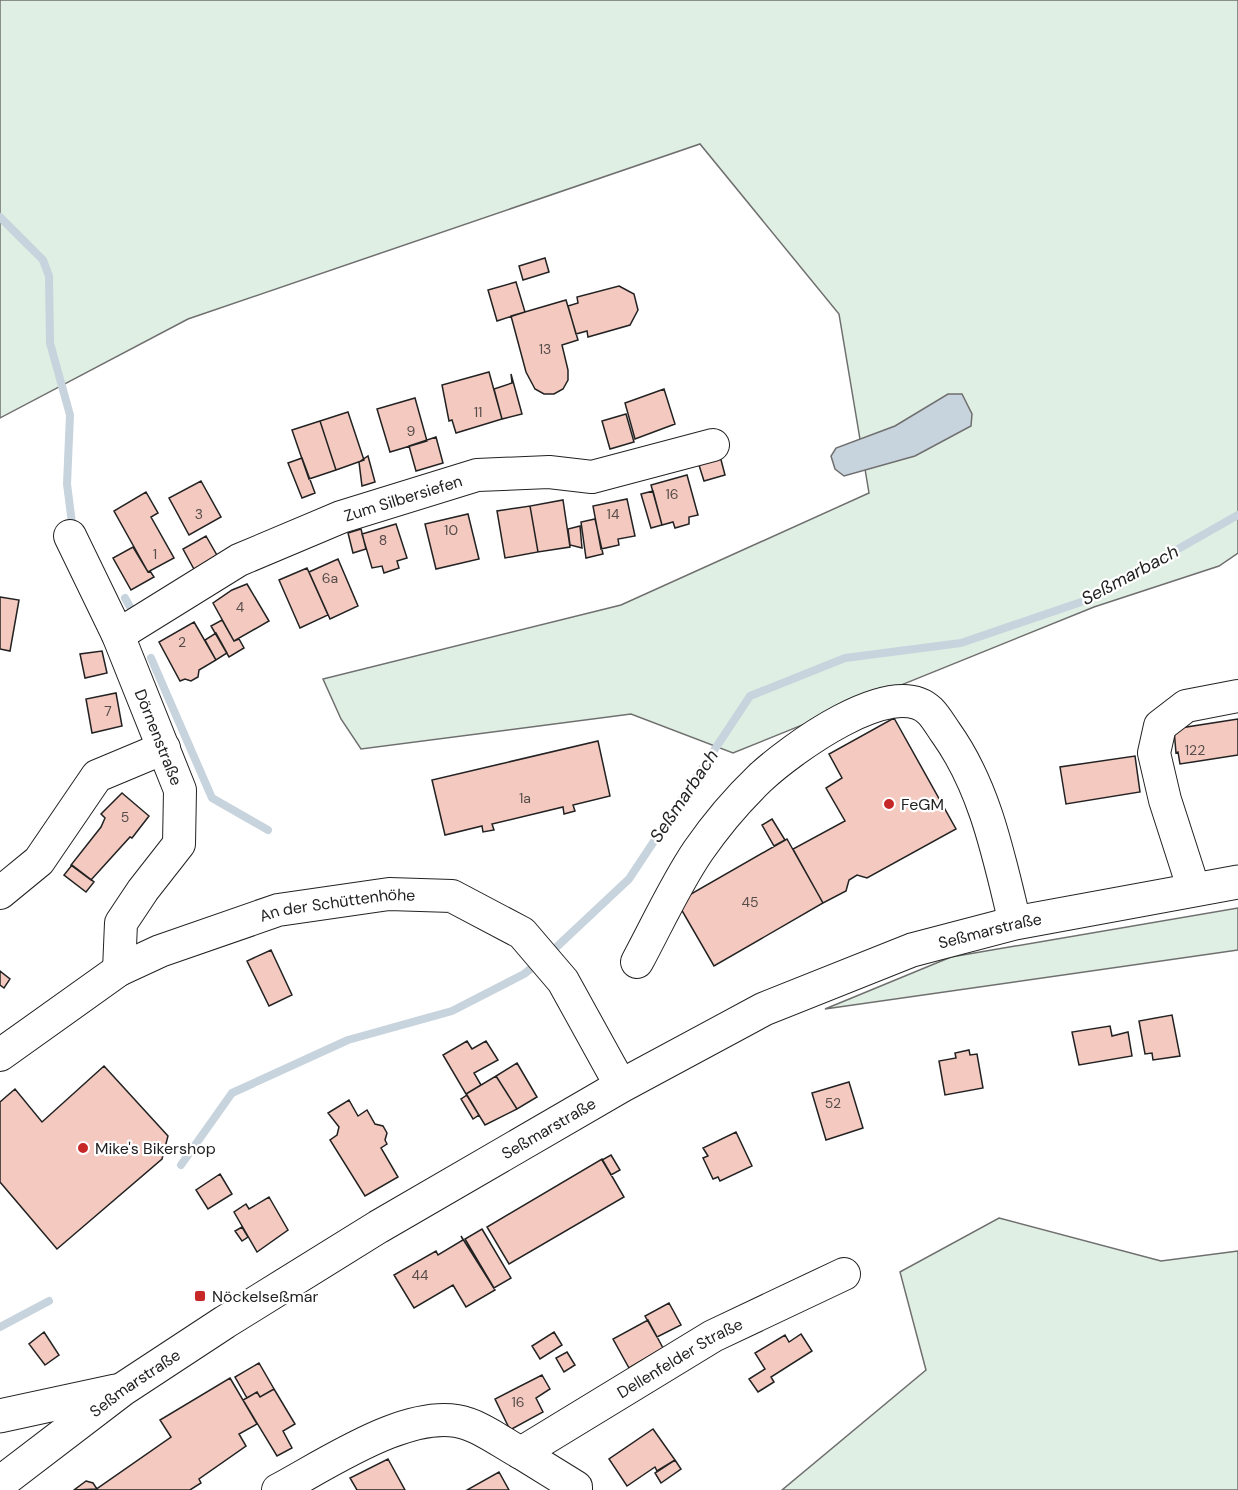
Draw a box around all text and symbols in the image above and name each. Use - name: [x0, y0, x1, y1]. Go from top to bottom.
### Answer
- house number: 13: [539, 340, 551, 358]
- house number: 11: [474, 403, 482, 421]
- house number: 9: [407, 422, 416, 440]
- street label: Zum Silbersiefen: [341, 470, 465, 526]
- house number: 16: [665, 485, 679, 503]
- house number: 3: [195, 505, 203, 523]
- house number: 14: [607, 505, 620, 523]
- house number: 10: [444, 521, 458, 539]
- house number: 8: [379, 531, 387, 549]
- water label: Seßmarbach: [1077, 539, 1183, 611]
- house number: 1: [153, 545, 157, 563]
- house number: 6a: [322, 569, 338, 587]
- house number: 4: [236, 598, 245, 616]
- house number: 2: [178, 633, 186, 651]
- street label: Dörnenstraße: [130, 686, 188, 788]
- house number: 7: [104, 702, 112, 720]
- house number: 122: [1185, 741, 1205, 759]
- water label: Seßmarbach: [644, 745, 724, 847]
- house number: 1a: [519, 789, 531, 807]
- place label: FeGM: [901, 794, 944, 815]
- marker: FeGM: [882, 797, 896, 811]
- house number: 5: [121, 808, 129, 826]
- street label: An der Schüttenhöhe: [256, 883, 416, 926]
- house number: 45: [741, 893, 759, 911]
- street label: Seßmarstraße: [936, 908, 1043, 953]
- street label: Seßmarstraße: [497, 1092, 600, 1164]
- house number: 52: [825, 1094, 841, 1112]
- place label: Mike's Bikershop: [95, 1138, 216, 1159]
- marker: Mike's Bikershop: [76, 1141, 90, 1155]
- house number: 44: [412, 1266, 429, 1284]
- place label: Nöckelseßmar: [212, 1286, 318, 1307]
- marker: Nöckelseßmar: [193, 1289, 207, 1303]
- street label: Dellenfelder Straße: [613, 1313, 746, 1403]
- street label: Seßmarstraße: [85, 1344, 184, 1421]
- house number: 16: [511, 1393, 525, 1411]

